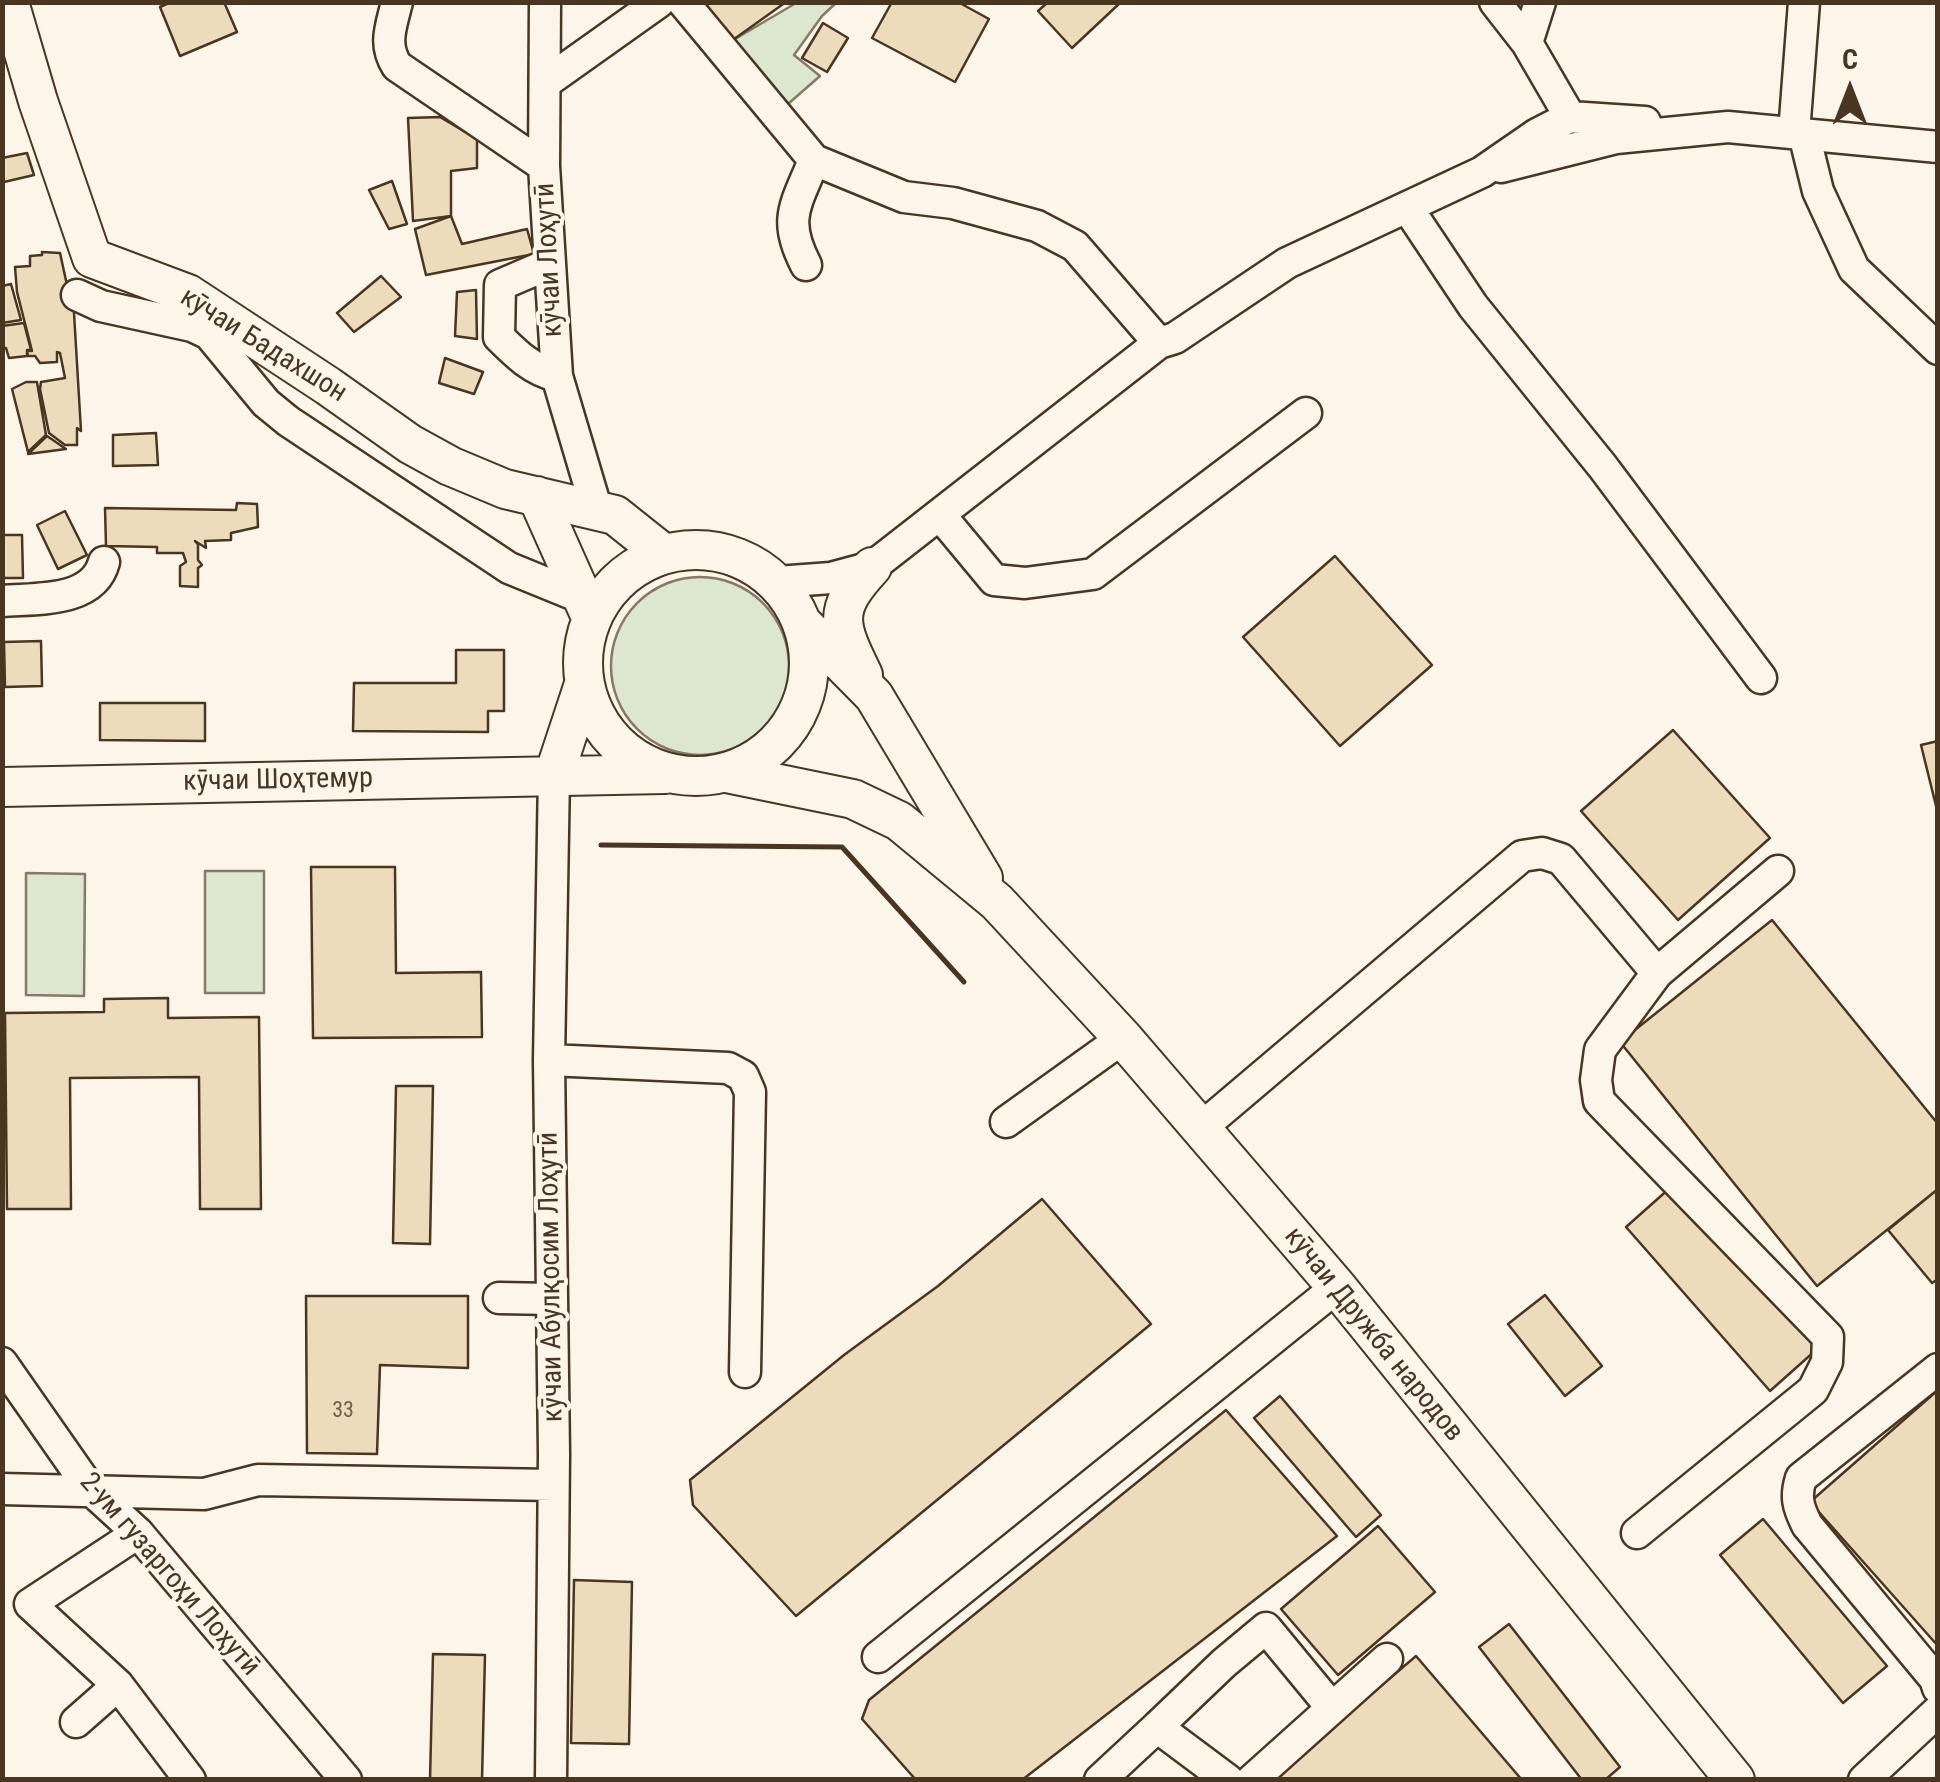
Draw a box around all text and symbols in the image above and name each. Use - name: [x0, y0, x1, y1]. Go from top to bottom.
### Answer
- north arrow: [1800, 40, 1900, 140]
- text: С: [1842, 43, 1858, 76]
- street label: кӯчаи Лоҳутӣ: [529, 182, 571, 338]
- street label: кӯчаи Бадахшон: [173, 281, 353, 411]
- street label: кӯчаи Шоҳтемур: [183, 763, 373, 799]
- street label: кӯчаи Абулқосим Лоҳутӣ: [533, 1132, 571, 1422]
- street label: кӯчаи Дружба народов: [1276, 1221, 1470, 1449]
- house number: 33: [332, 1398, 354, 1424]
- street label: 2-ум гузаргоҳи Лоҳутӣ: [72, 1467, 266, 1683]

